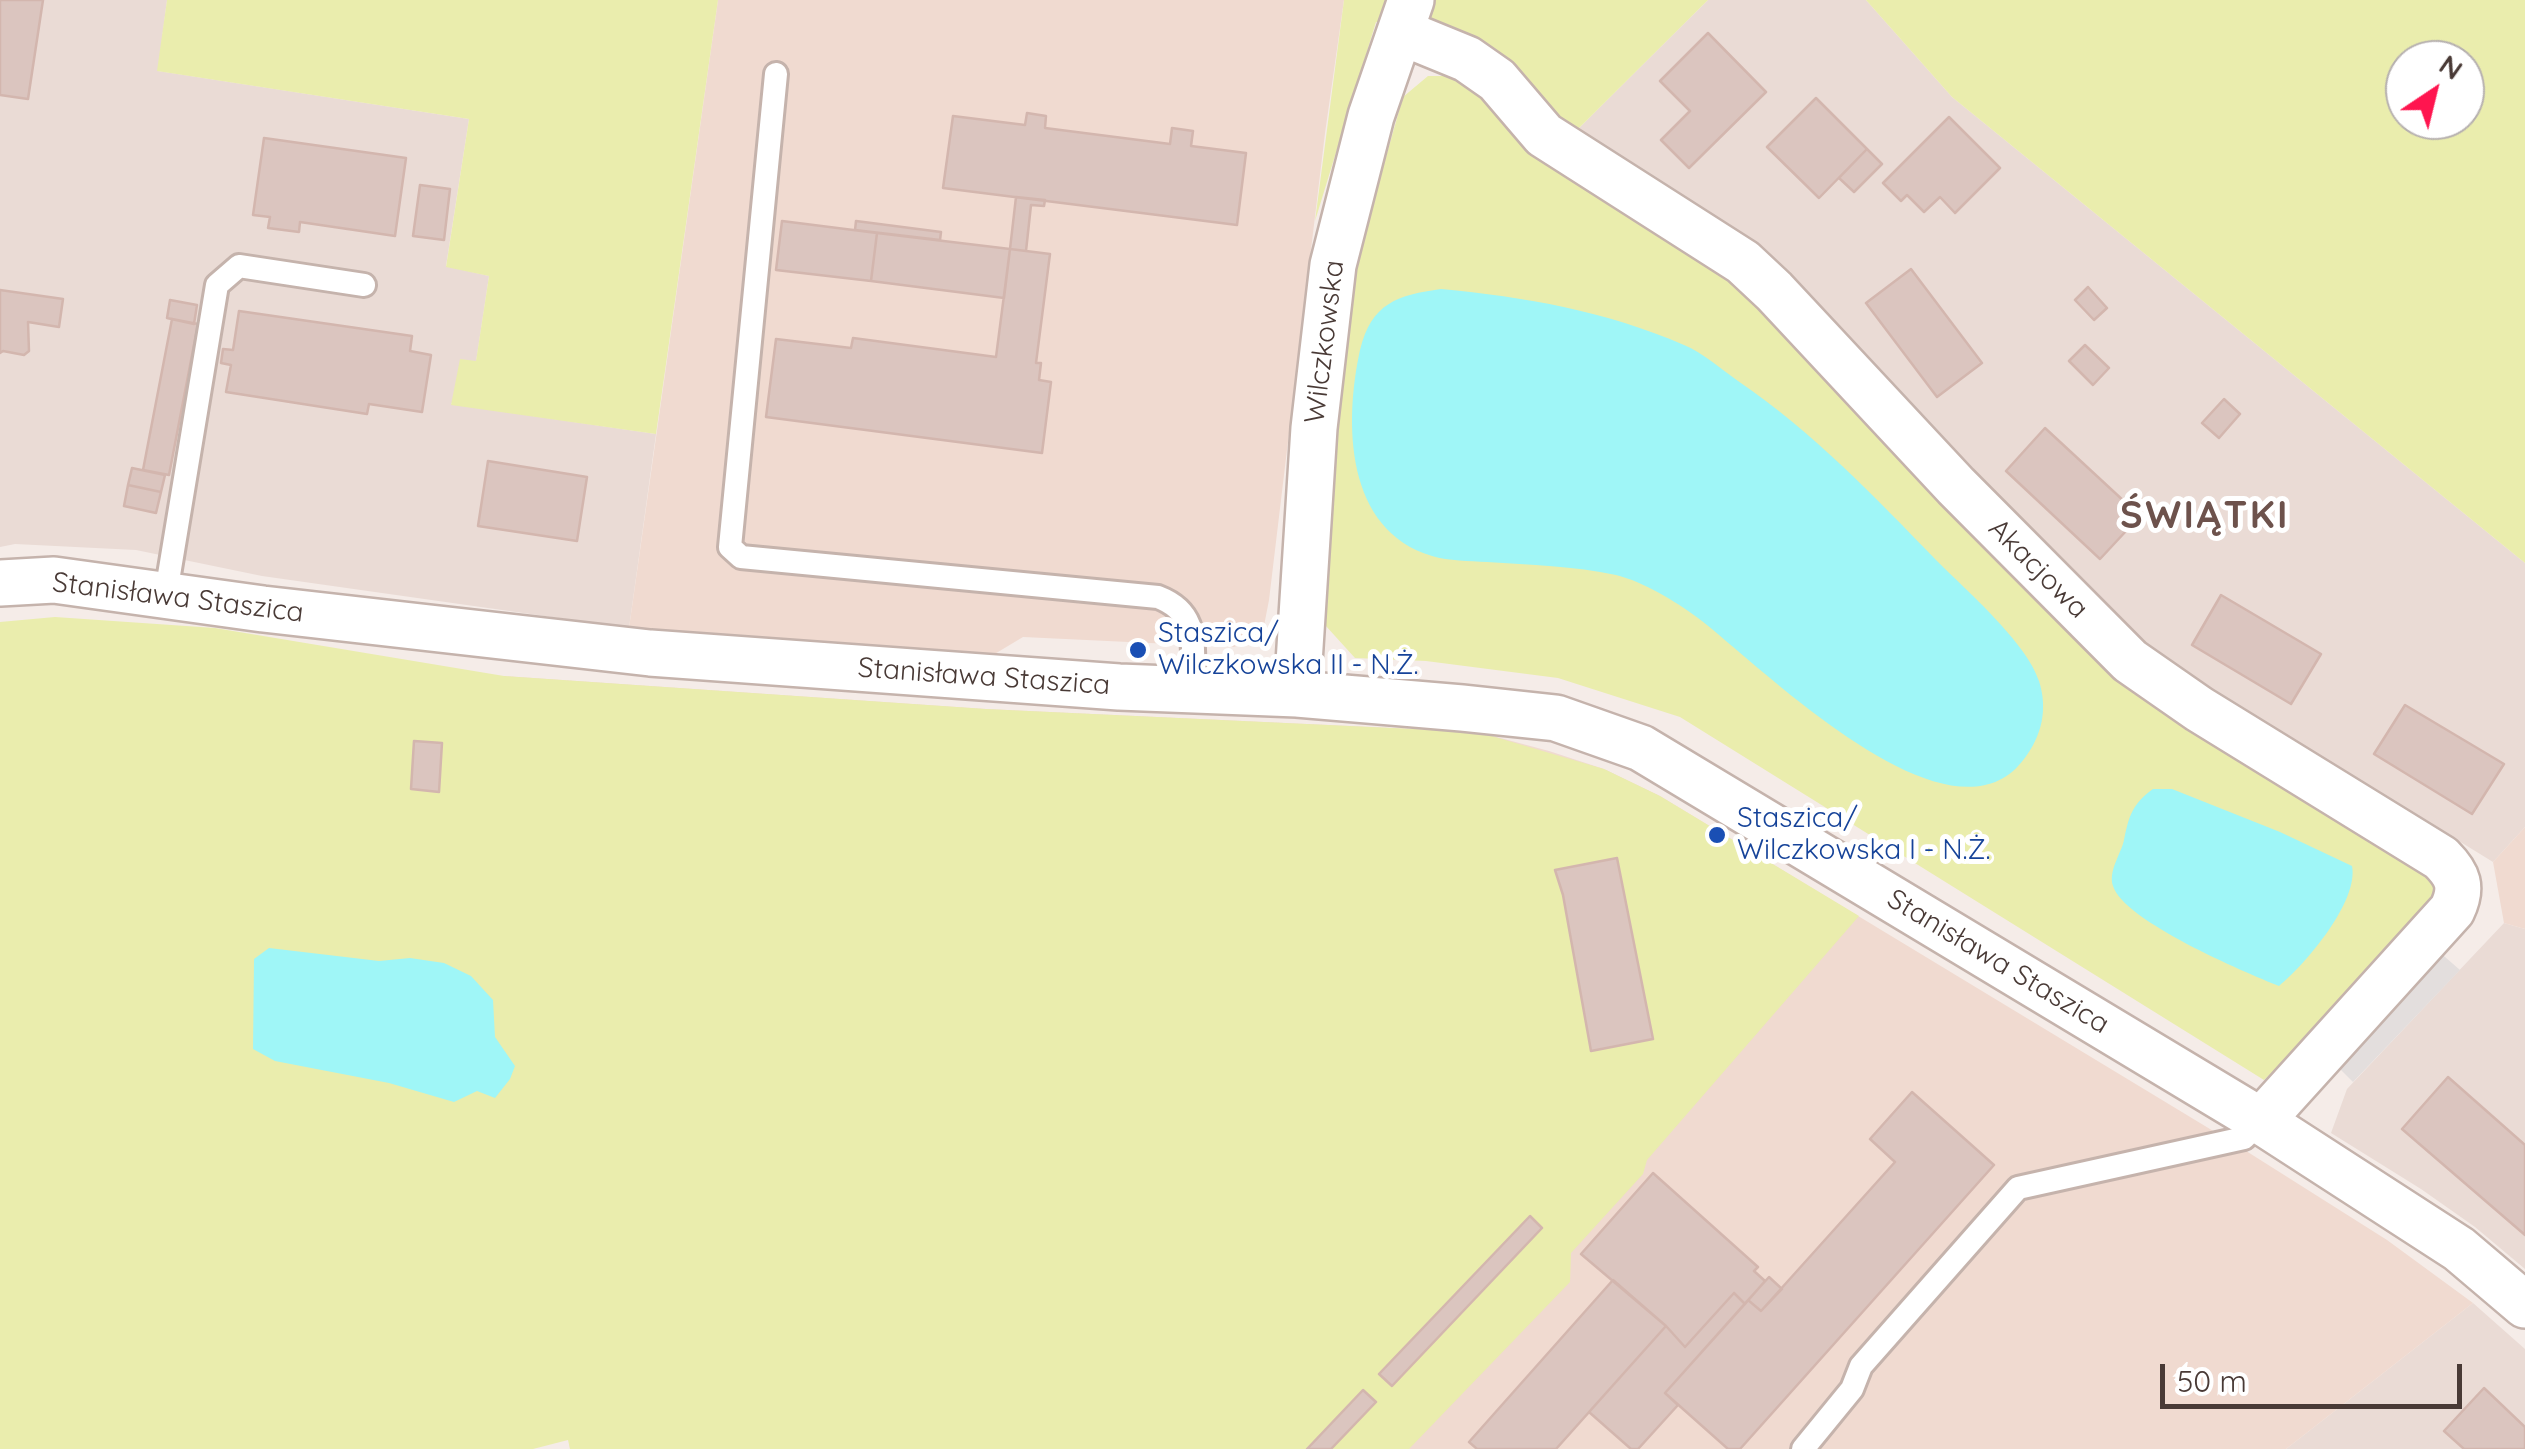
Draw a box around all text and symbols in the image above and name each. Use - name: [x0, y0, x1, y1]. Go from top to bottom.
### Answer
- north arrow: [2385, 40, 2485, 140]
- text: N: [2433, 46, 2470, 87]
- street label: Wilczkowska: [1298, 258, 1352, 426]
- district label: ŚWIĄTKI: [2120, 494, 2290, 540]
- street label: Akacjowa: [1981, 512, 2095, 626]
- street label: Stanisława Staszica: [51, 566, 305, 630]
- place label: Staszica/ Wilczkowska II - N.Ż.: [1158, 617, 1419, 683]
- marker: Staszica/ Wilczkowska II - N.Ż.: [1127, 639, 1149, 661]
- street label: Stanisława Staszica: [857, 651, 1111, 703]
- place label: Staszica/ Wilczkowska I - N.Ż.: [1737, 802, 1991, 868]
- marker: Staszica/ Wilczkowska I - N.Ż.: [1706, 824, 1728, 846]
- street label: Stanisława Staszica: [1881, 883, 2115, 1041]
- scale bar: [2165, 1344, 2468, 1406]
- text: 50 m: [2177, 1362, 2247, 1400]

